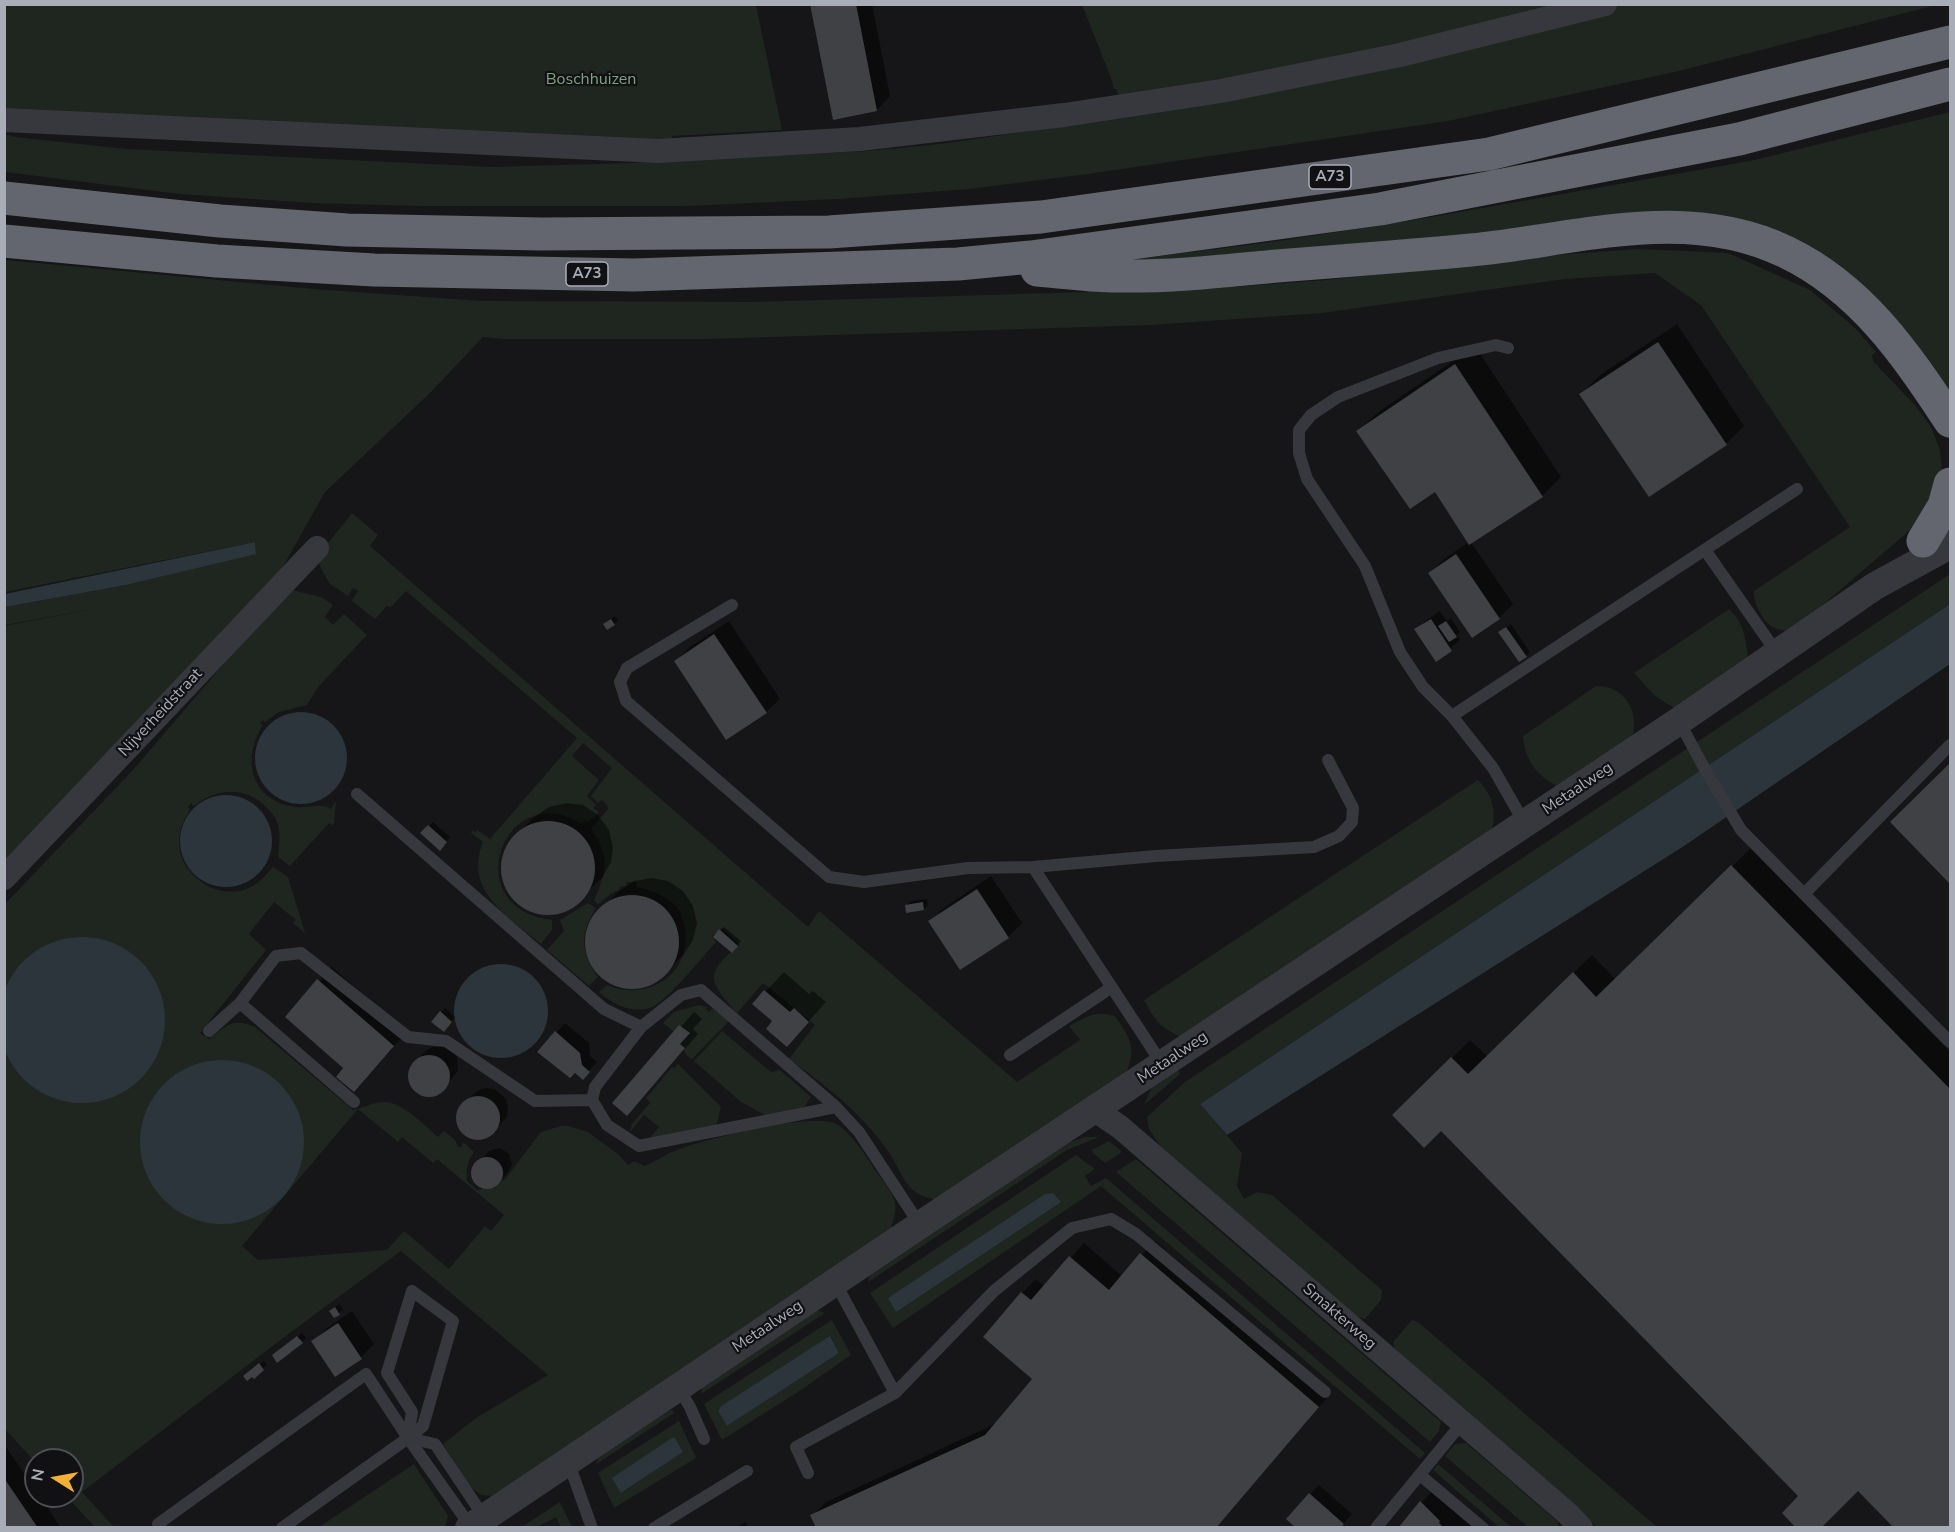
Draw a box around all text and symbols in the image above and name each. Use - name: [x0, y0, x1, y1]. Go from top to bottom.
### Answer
- park label: Boschhuizen: [546, 70, 636, 90]
- road number: A73: [1309, 165, 1351, 189]
- road number: A73: [566, 262, 608, 286]
- street label: Nijverheidstraat: [115, 665, 207, 761]
- street label: Metaalweg: [1539, 759, 1617, 819]
- street label: Metaalweg: [1134, 1028, 1212, 1088]
- street label: Smakterweg: [1298, 1280, 1380, 1354]
- street label: Metaalweg: [729, 1297, 807, 1357]
- north arrow: [24, 1448, 84, 1508]
- text: N: [26, 1467, 50, 1483]

